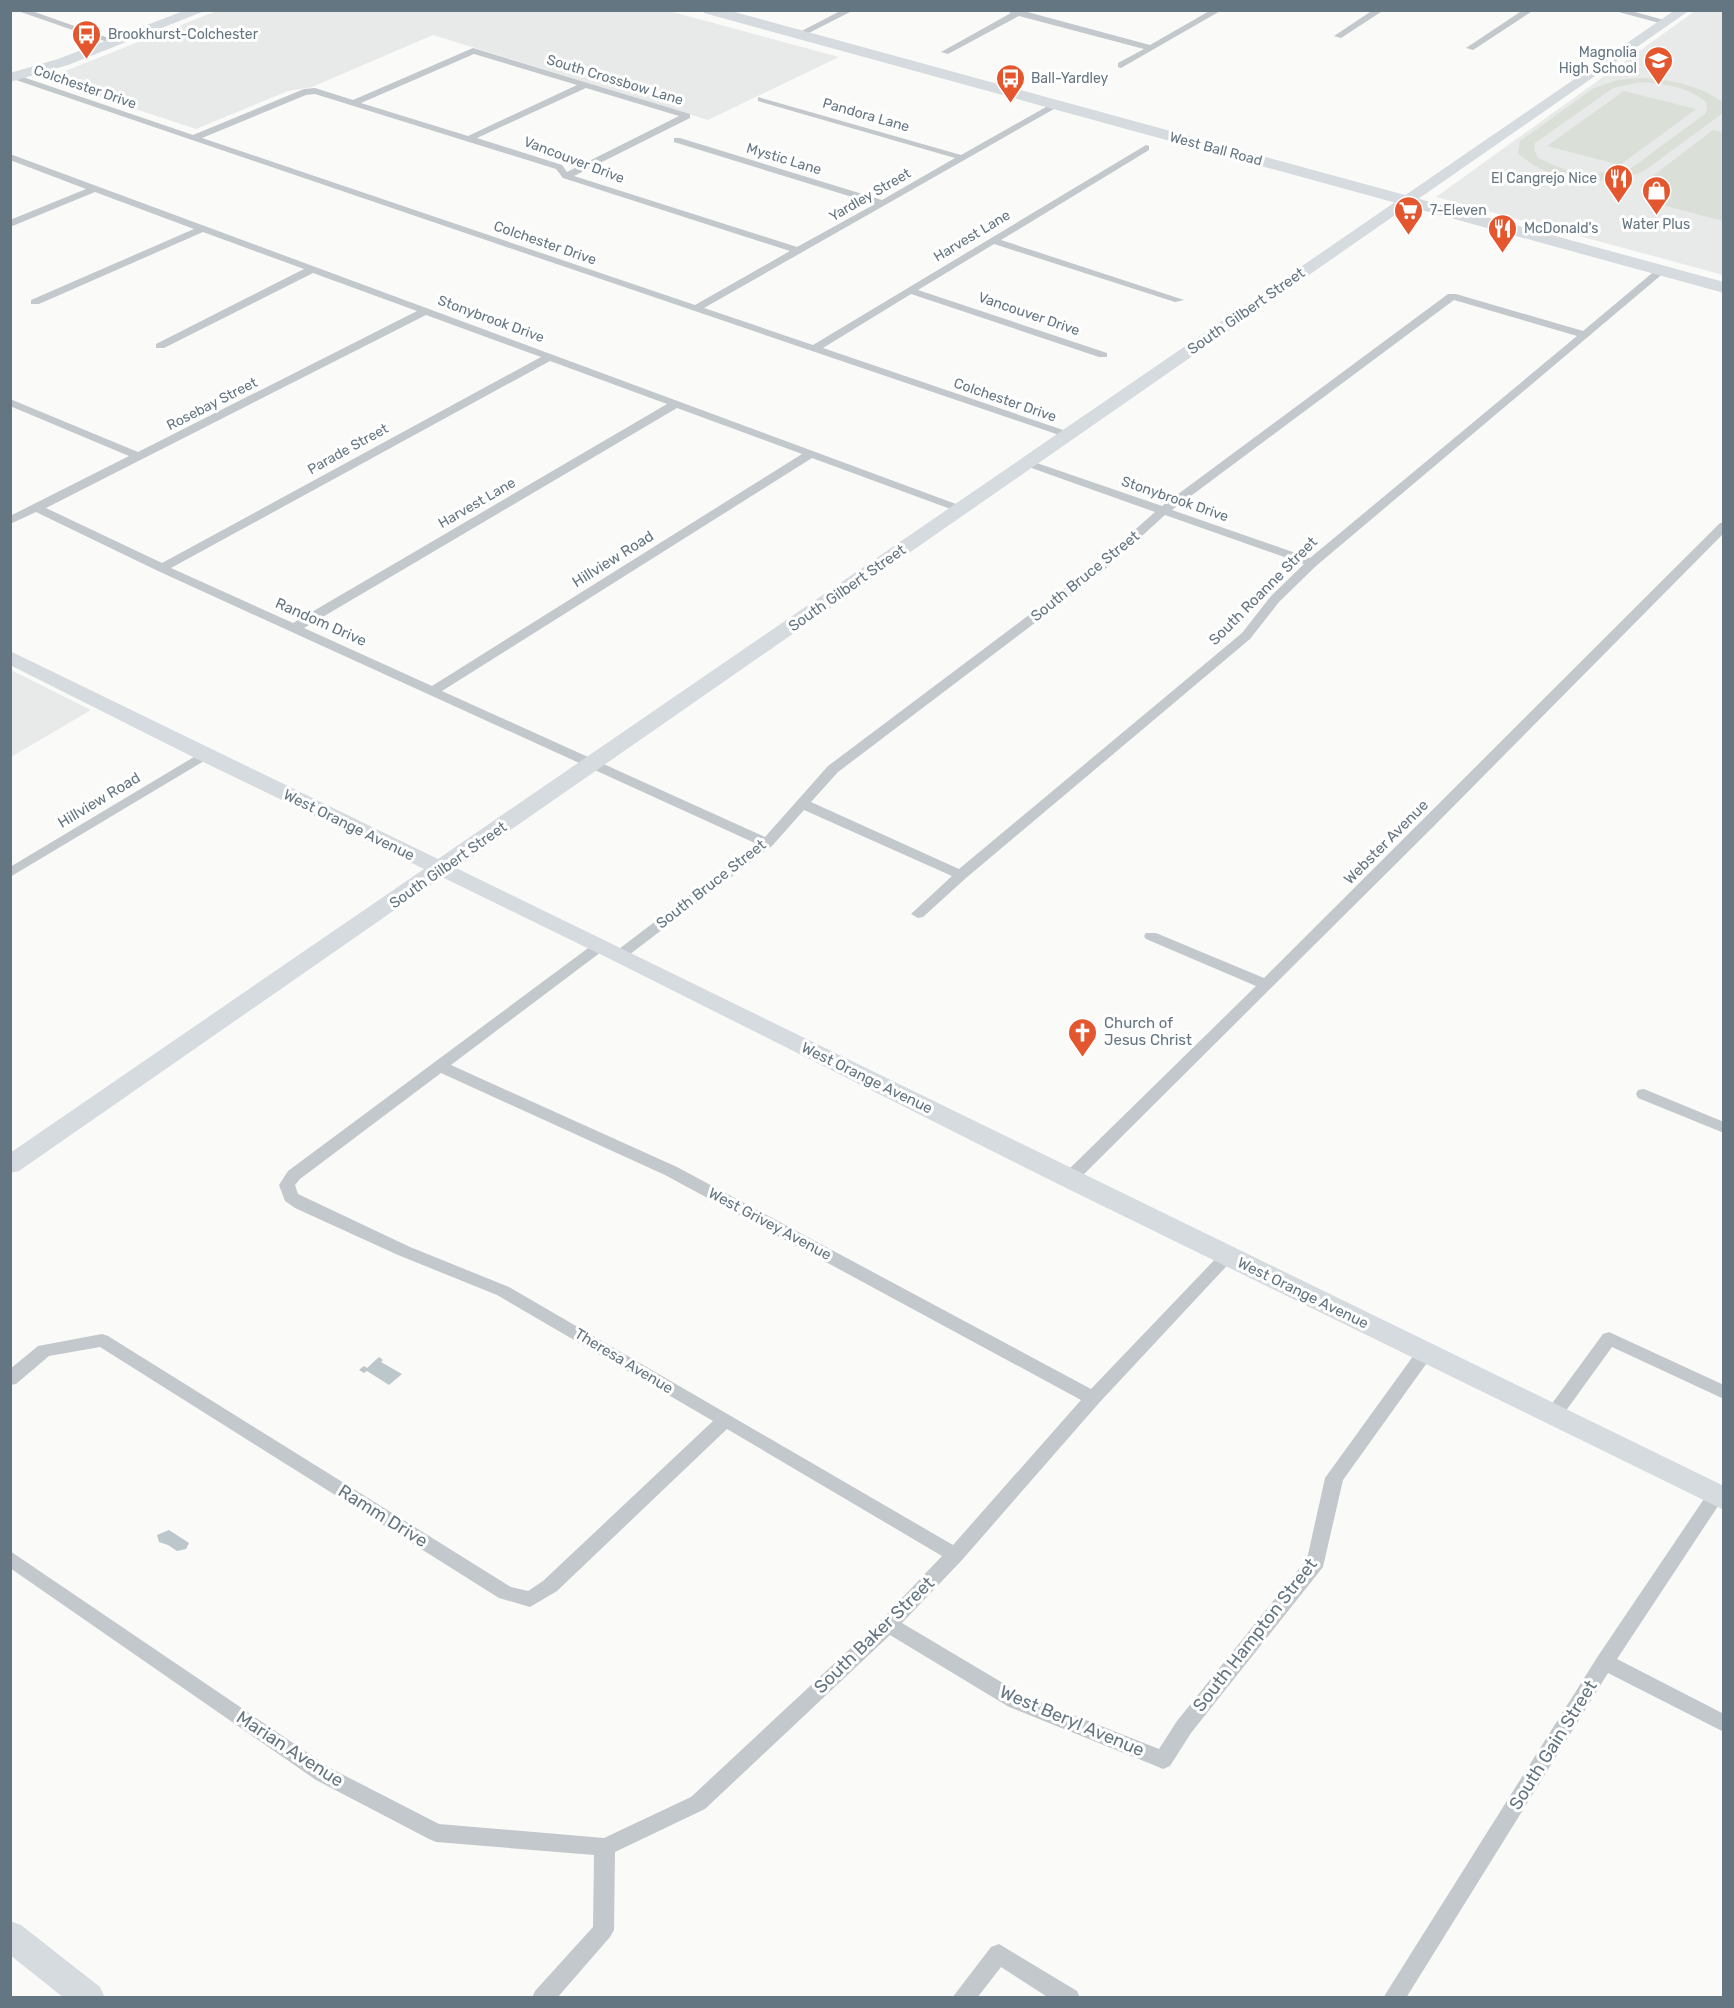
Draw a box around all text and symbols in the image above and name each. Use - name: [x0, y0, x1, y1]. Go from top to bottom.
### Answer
- bus stop icon: Brookhurst-Colchester: [71, 18, 103, 60]
- place label: Brookhurst-Colchester: [108, 26, 259, 43]
- place label: Magnolia High School: [1559, 44, 1637, 77]
- school or university icon: Magnolia High School: [1642, 44, 1674, 86]
- street label: South Crossbow Lane: [545, 51, 685, 109]
- street label: Colchester Drive: [31, 61, 139, 113]
- bus stop icon: Ball-Yardley: [994, 62, 1026, 104]
- place label: Ball-Yardley: [1031, 70, 1109, 87]
- street label: Pandora Lane: [821, 94, 912, 136]
- street label: West Ball Road: [1168, 128, 1264, 170]
- street label: Vancouver Drive: [521, 133, 627, 187]
- street label: Mystic Lane: [744, 140, 824, 179]
- restaurant icon: El Cangrejo Nice: [1602, 162, 1634, 204]
- street label: Yardley Street: [826, 165, 914, 225]
- place label: El Cangrejo Nice: [1491, 170, 1597, 187]
- shop icon: Water Plus: [1640, 174, 1672, 216]
- supermarket icon: 7-Eleven: [1393, 194, 1425, 236]
- place label: 7-Eleven: [1430, 202, 1487, 219]
- street label: Harvest Lane: [931, 206, 1014, 266]
- restaurant icon: McDonald's: [1487, 212, 1519, 254]
- place label: Water Plus: [1622, 216, 1690, 233]
- street label: Colchester Drive: [491, 217, 599, 269]
- place label: McDonald's: [1524, 220, 1598, 237]
- street label: South Gilbert Street: [1184, 264, 1308, 358]
- street label: Vancouver Drive: [976, 289, 1082, 339]
- street label: Stonybrook Drive: [435, 292, 547, 346]
- street label: Rosebay Street: [164, 374, 261, 434]
- street label: Colchester Drive: [951, 374, 1059, 426]
- street label: Parade Street: [305, 420, 392, 478]
- street label: Stonybrook Drive: [1119, 473, 1231, 525]
- street label: Harvest Lane: [435, 474, 519, 532]
- street label: Hillview Road: [569, 527, 657, 591]
- street label: South Bruce Street: [1027, 527, 1143, 625]
- street label: South Roanne Street: [1205, 533, 1321, 649]
- street label: South Gilbert Street: [785, 541, 909, 635]
- street label: Random Drive: [273, 594, 369, 650]
- street label: Hillview Road: [55, 768, 143, 832]
- street label: West Orange Avenue: [281, 785, 417, 865]
- street label: Webster Avenue: [1340, 796, 1432, 888]
- street label: South Gilbert Street: [386, 818, 510, 912]
- street label: South Bruce Street: [653, 836, 769, 932]
- place label: Church of Jesus Christ: [1104, 1014, 1192, 1049]
- church icon: Church of Jesus Christ: [1067, 1016, 1099, 1058]
- street label: West Orange Avenue: [799, 1038, 935, 1118]
- street label: West Grivey Avenue: [705, 1184, 835, 1264]
- street label: West Orange Avenue: [1235, 1253, 1371, 1333]
- street label: Theresa Avenue: [572, 1325, 676, 1397]
- street label: Ramm Drive: [334, 1480, 432, 1552]
- street label: South Hampton Street: [1188, 1554, 1322, 1716]
- street label: South Baker Street: [809, 1572, 939, 1698]
- street label: South Gain Street: [1504, 1676, 1602, 1814]
- street label: West Beryl Avenue: [996, 1681, 1148, 1761]
- street label: Marian Avenue: [232, 1706, 348, 1792]

